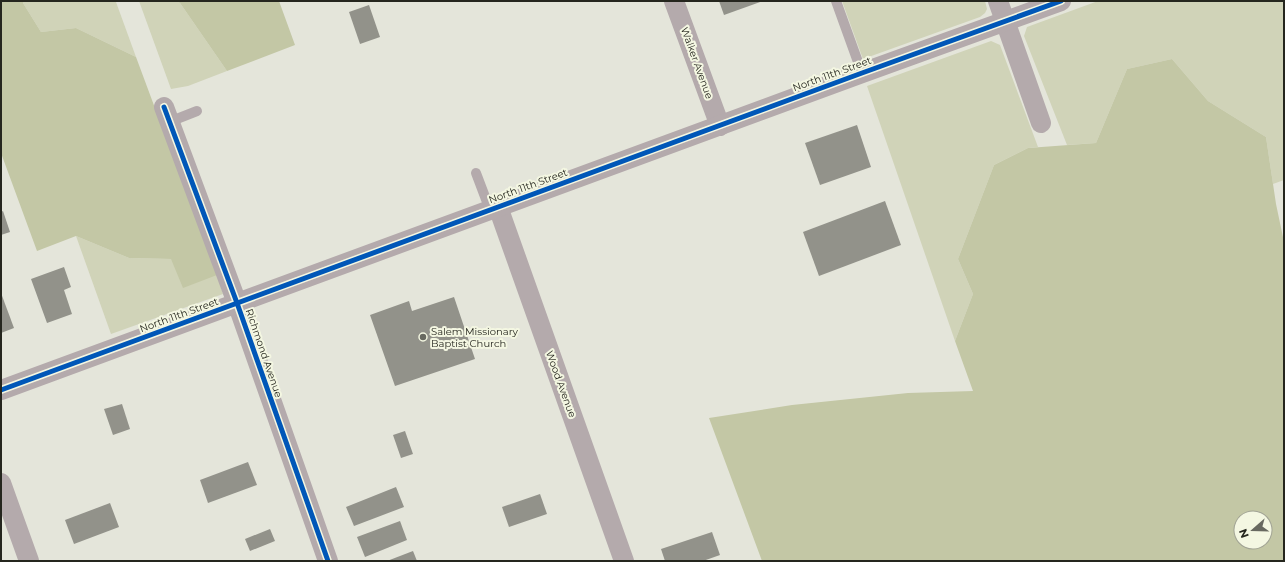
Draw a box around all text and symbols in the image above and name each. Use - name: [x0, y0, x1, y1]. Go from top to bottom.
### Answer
- street label: Walker Avenue: [678, 25, 716, 101]
- street label: North 11th Street: [791, 54, 873, 94]
- street label: North 11th Street: [487, 166, 569, 206]
- street label: North 11th Street: [138, 295, 220, 335]
- street label: Richmond Avenue: [243, 307, 285, 399]
- place label: Salem Missionary Baptist Church: [431, 325, 519, 350]
- marker: Salem Missionary Baptist Church: [418, 332, 428, 342]
- street label: Wood Avenue: [543, 349, 579, 419]
- north arrow: [1233, 510, 1273, 550]
- text: N: [1236, 527, 1252, 540]

